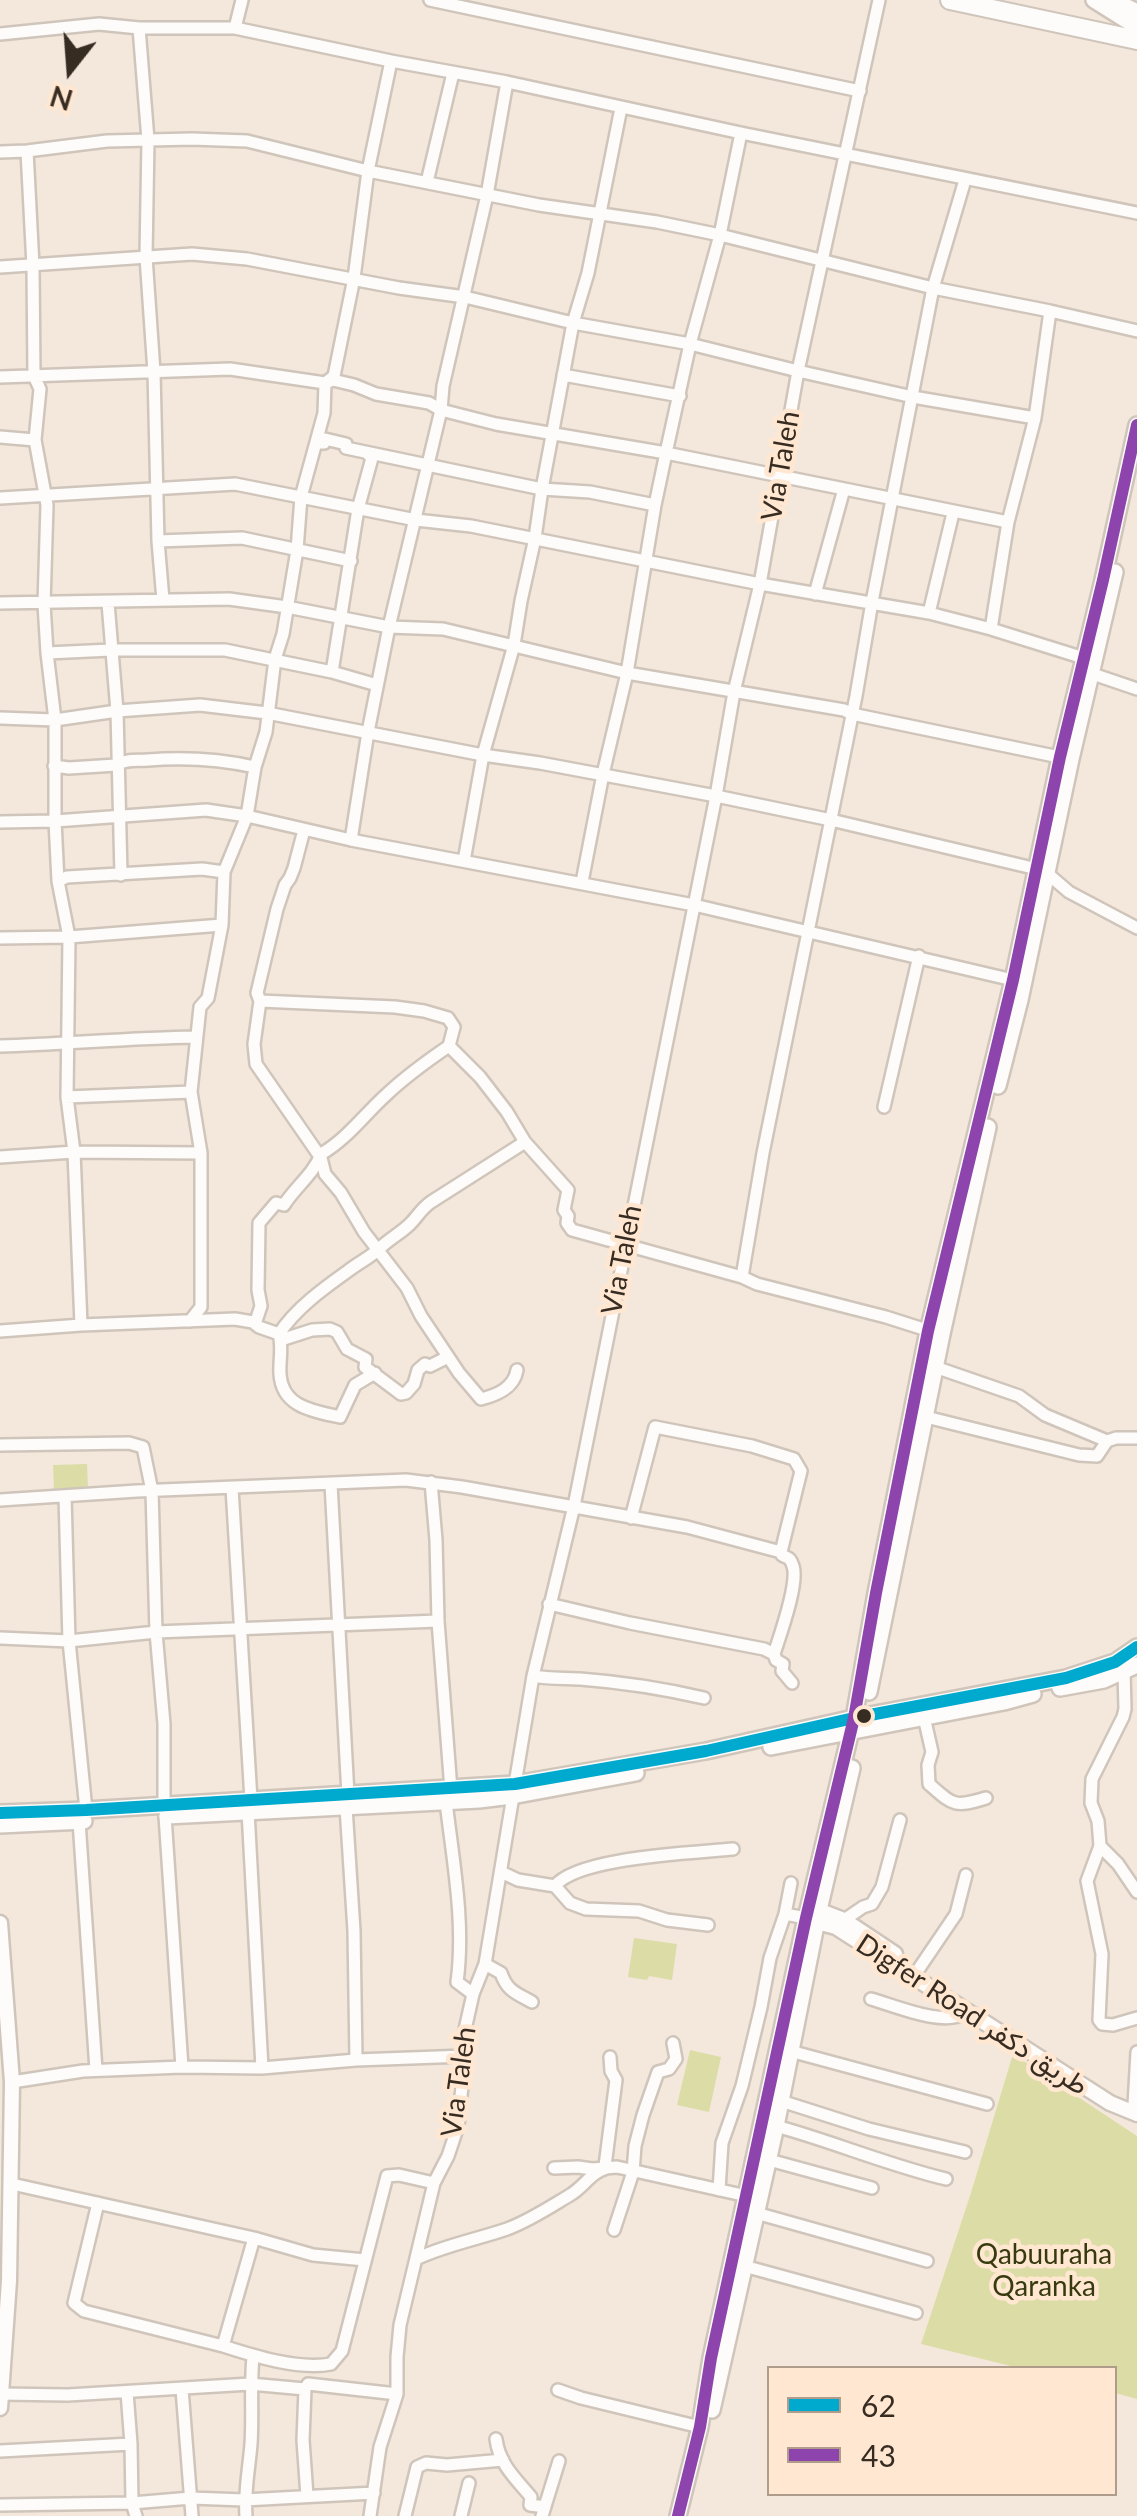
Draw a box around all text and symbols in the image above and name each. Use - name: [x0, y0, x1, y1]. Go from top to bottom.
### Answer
- north arrow: [20, 20, 120, 120]
- text: N: [46, 79, 77, 118]
- street label: Via Taleh: [755, 408, 807, 524]
- street label: Via Taleh: [595, 1202, 649, 1318]
- unlabelled marker: [854, 1706, 874, 1726]
- street label: Digfer Road طريق دكفر: [850, 1927, 1094, 2103]
- street label: Via Taleh: [435, 2025, 483, 2139]
- park label: Qabuuraha Qaranka: [976, 2238, 1112, 2304]
- legend: [767, 2366, 1117, 2496]
- text: 62: [861, 2387, 896, 2423]
- text: 43: [861, 2437, 896, 2473]

